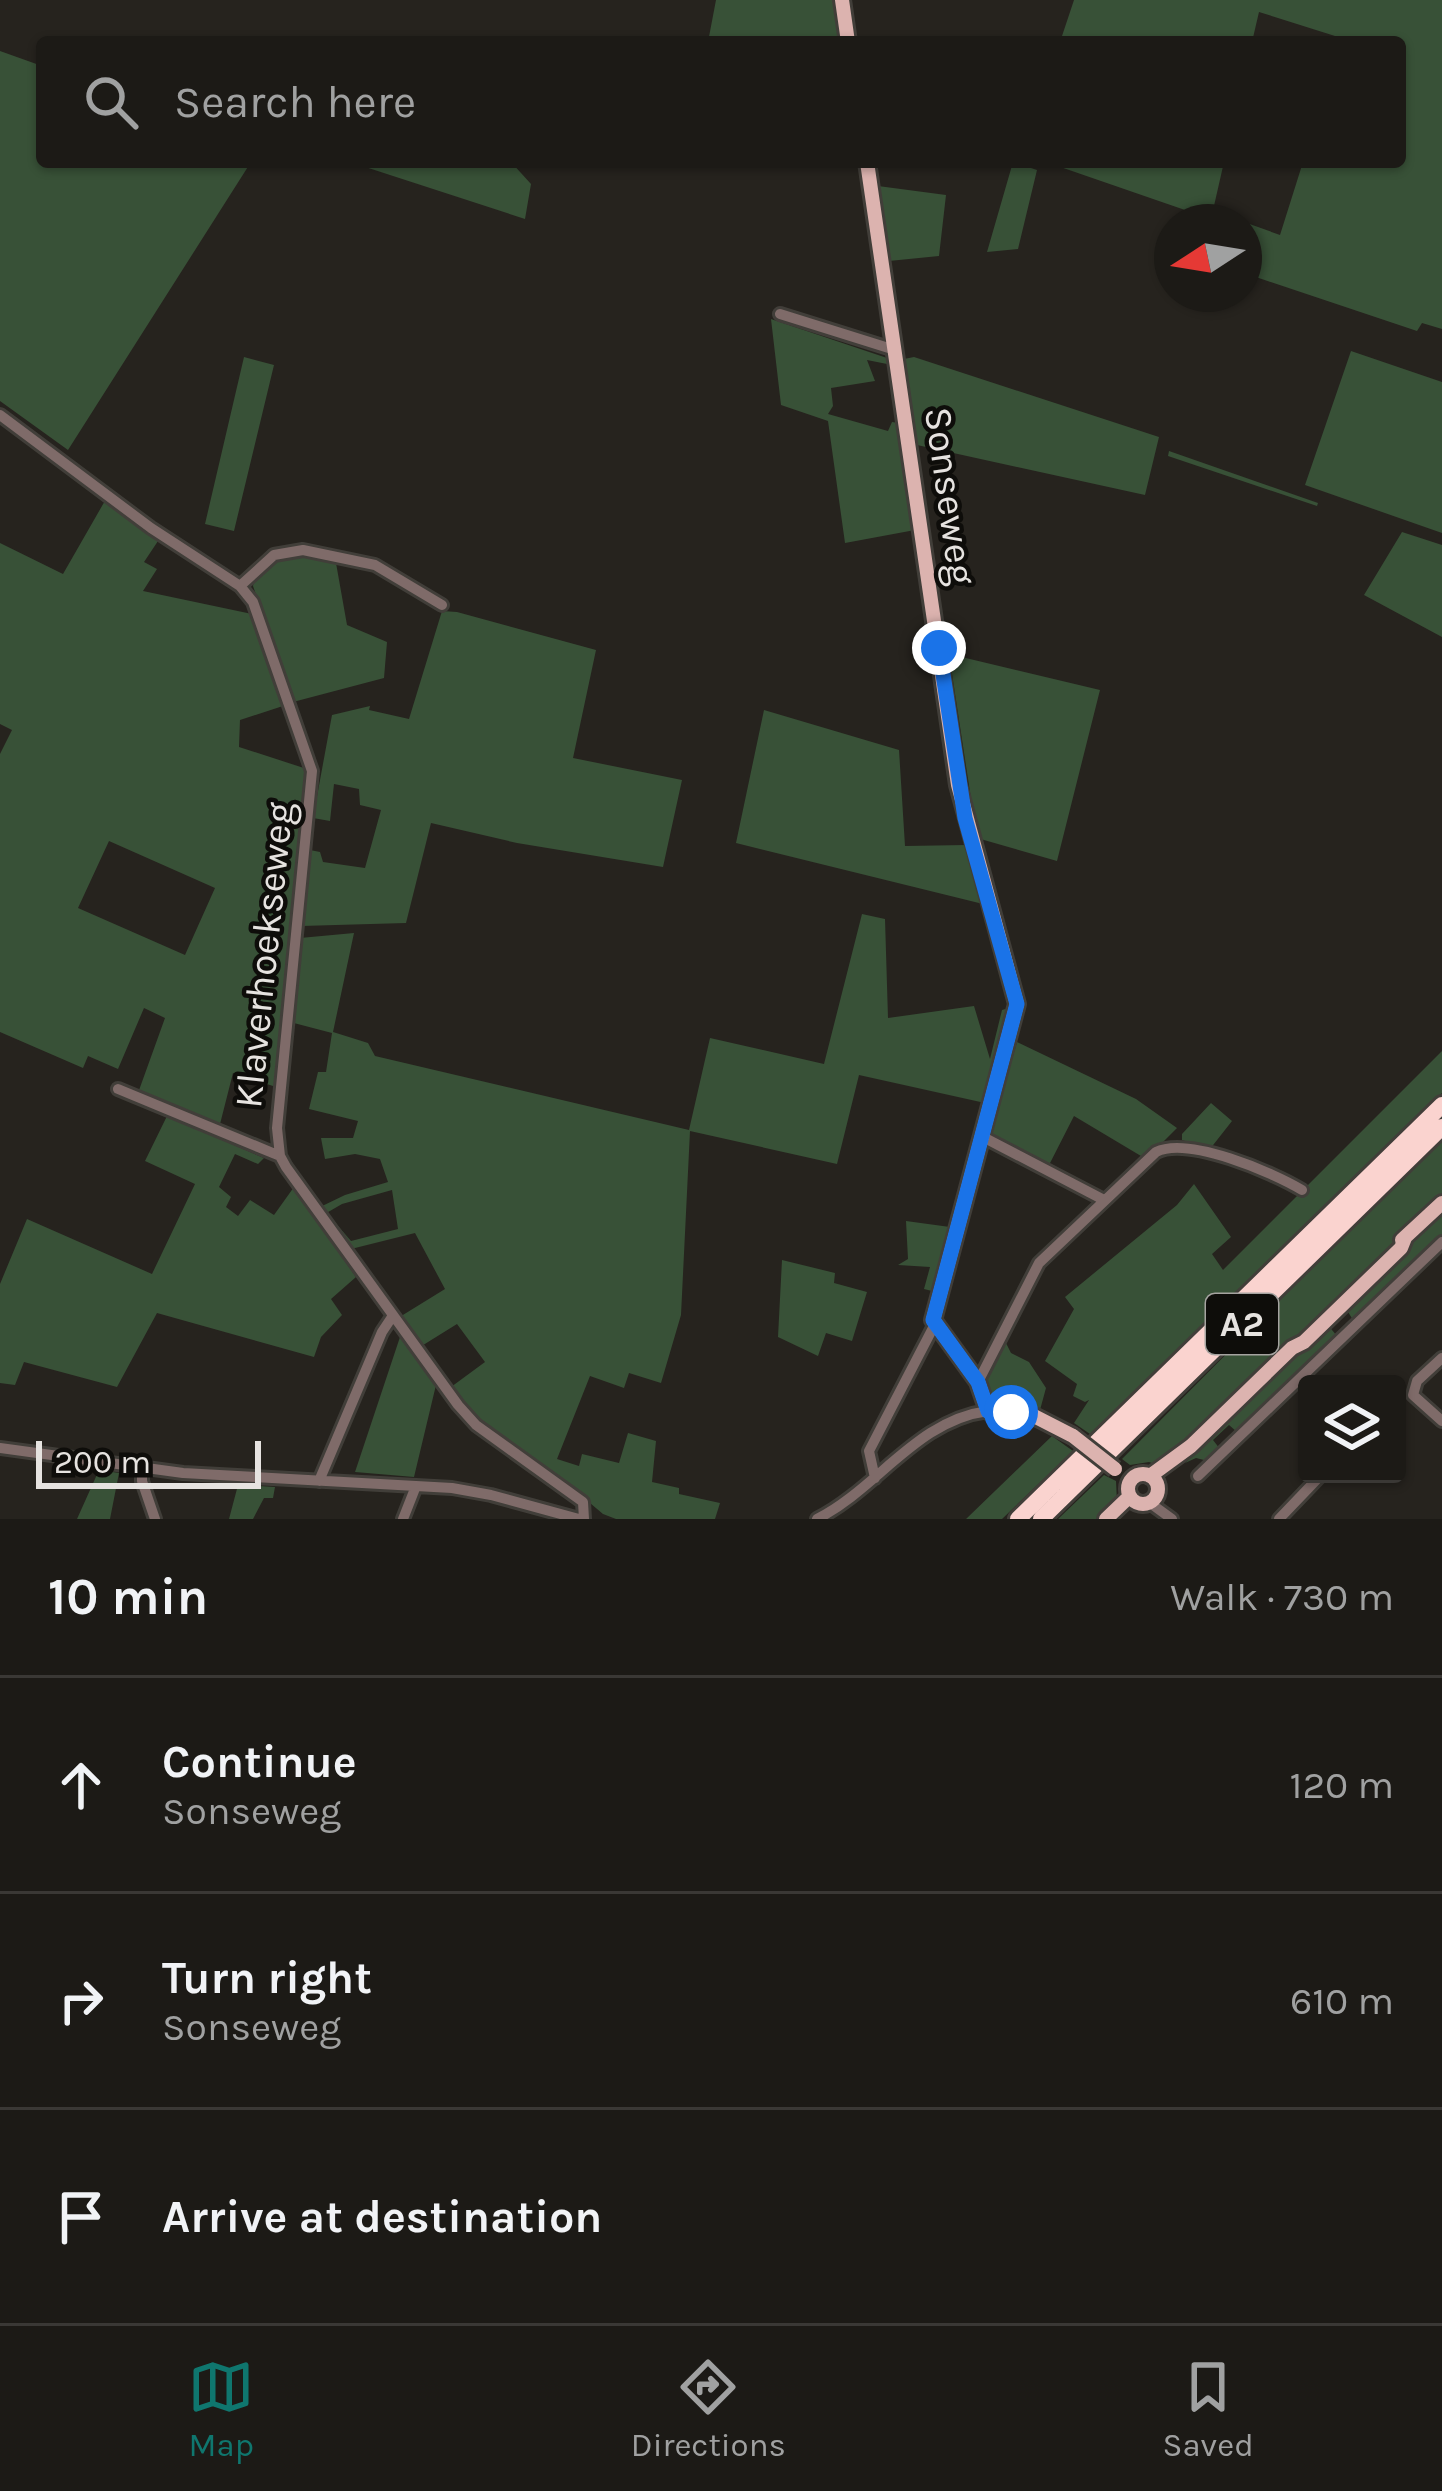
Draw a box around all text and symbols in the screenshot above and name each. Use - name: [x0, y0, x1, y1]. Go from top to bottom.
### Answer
- search box: [36, 36, 1406, 168]
- icon: search: [78, 69, 144, 135]
- text: Search here: [174, 76, 416, 128]
- north arrow: [1154, 204, 1262, 312]
- street label: Sonseweg: [915, 404, 985, 588]
- route end: [912, 621, 966, 675]
- street label: Klaverhoekseweg: [225, 800, 303, 1110]
- road number: A2: [1206, 1294, 1278, 1354]
- map controls: [1298, 1375, 1406, 1483]
- button: layers: [1298, 1375, 1406, 1483]
- route start: [984, 1385, 1038, 1439]
- scale bar: [36, 1435, 261, 1488]
- text: 200 m: [54, 1443, 151, 1481]
- text: 10 min: [48, 1567, 208, 1627]
- text: Walk · 730 m: [1170, 1574, 1394, 1620]
- text: Continue: [162, 1736, 357, 1788]
- icon: ahead: [48, 1752, 114, 1818]
- text: 120 m: [1290, 1762, 1394, 1808]
- text: Sonseweg: [162, 1788, 341, 1834]
- text: Turn right: [162, 1952, 372, 2004]
- icon: right: [48, 1968, 114, 2034]
- text: 610 m: [1290, 1978, 1394, 2024]
- text: Sonseweg: [162, 2004, 341, 2050]
- icon: arrive: [48, 2184, 114, 2250]
- text: Arrive at destination: [162, 2191, 602, 2243]
- tab: Map: [188, 2354, 254, 2464]
- tab: Directions: [631, 2354, 786, 2464]
- tab: Saved: [1163, 2354, 1254, 2464]

